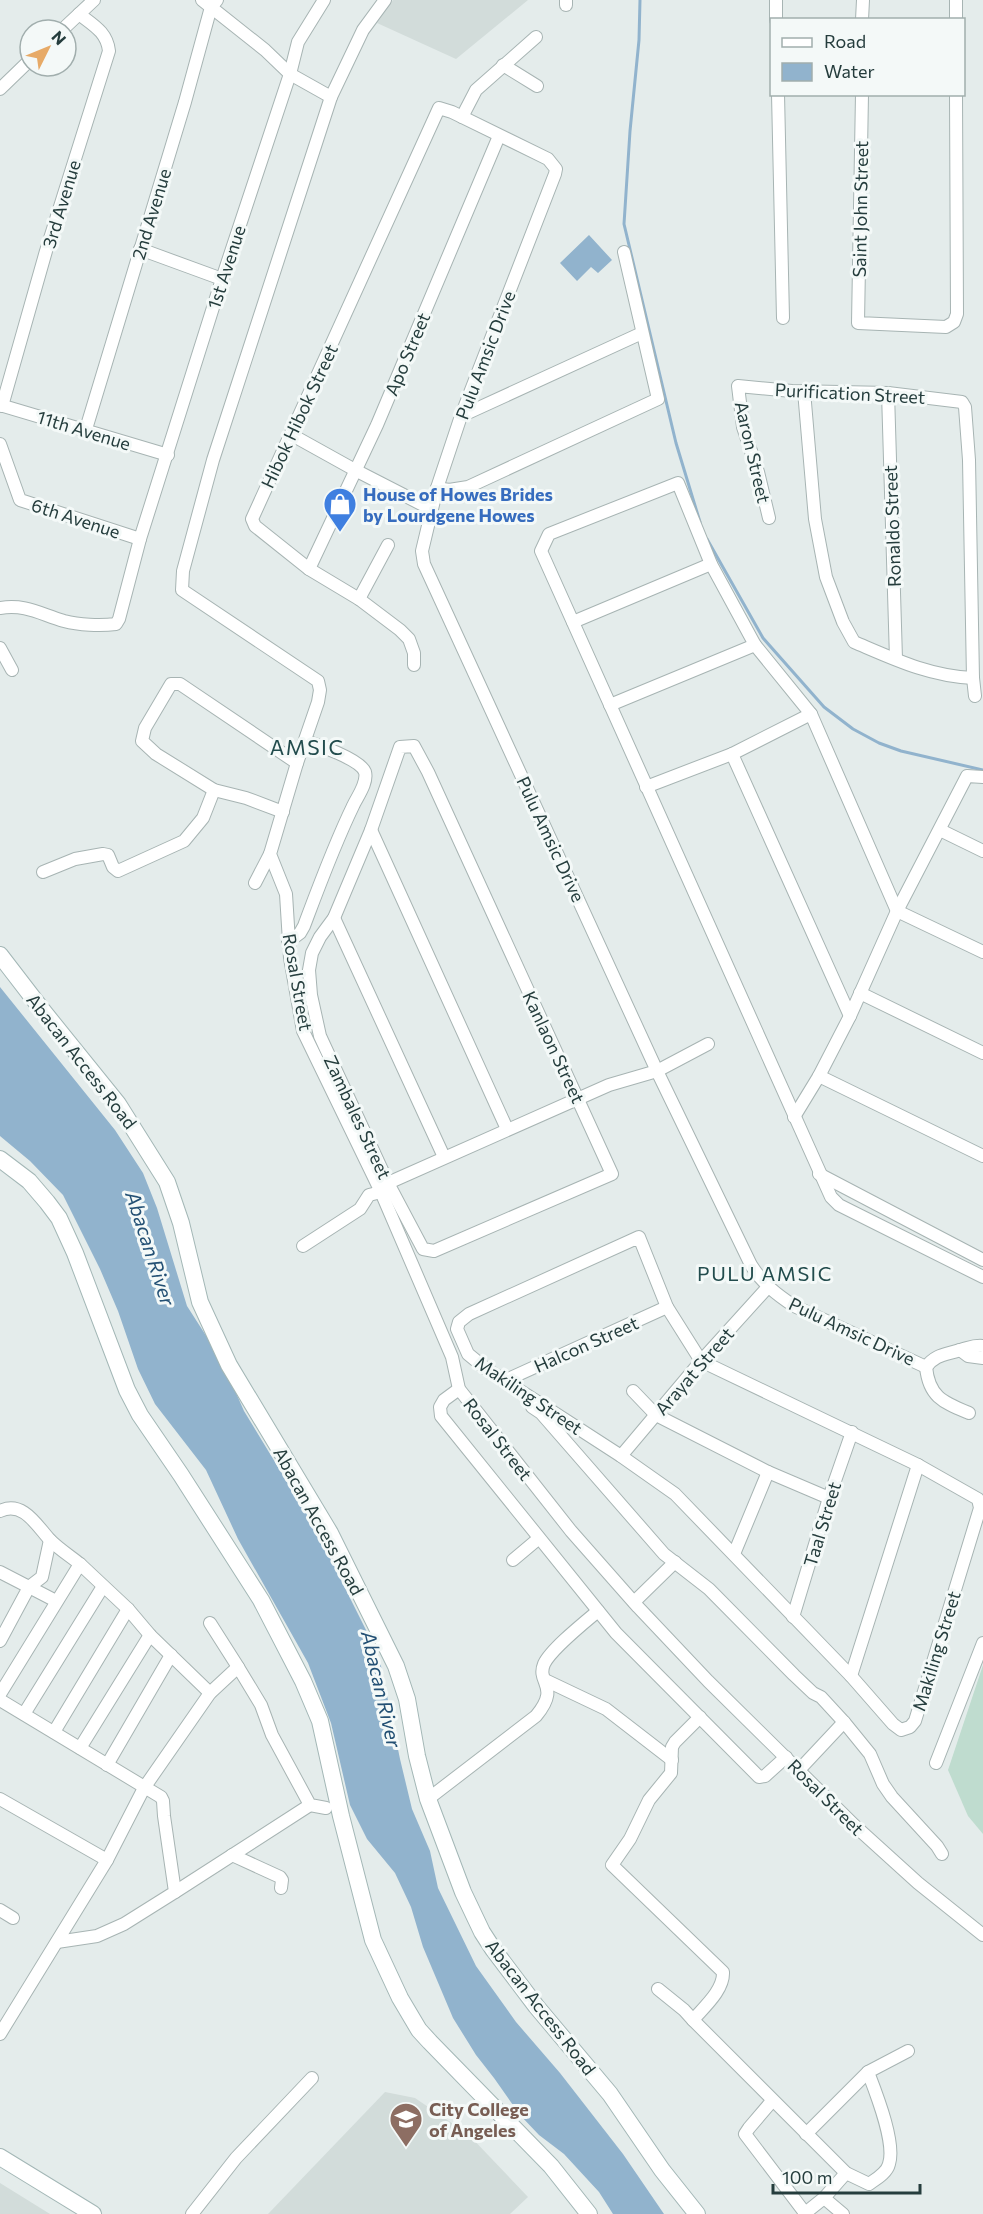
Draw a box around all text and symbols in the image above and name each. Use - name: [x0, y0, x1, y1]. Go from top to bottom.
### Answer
- north arrow: [18, 18, 78, 78]
- legend: [770, 18, 965, 96]
- text: N: [48, 27, 70, 48]
- text: Road: [824, 30, 866, 52]
- text: Water: [824, 60, 875, 82]
- street label: Saint John Street: [848, 140, 872, 278]
- street label: 3rd Avenue: [37, 157, 85, 251]
- street label: 2nd Avenue: [127, 166, 175, 262]
- street label: 1st Avenue: [202, 222, 250, 312]
- street label: Pulu Amsic Drive: [450, 287, 520, 423]
- street label: Apo Street: [380, 309, 434, 399]
- street label: Hibok Hibok Street: [256, 341, 342, 491]
- street label: Purification Street: [774, 378, 926, 408]
- street label: Aaron Street: [731, 399, 775, 505]
- street label: 11th Avenue: [35, 405, 133, 455]
- street label: Ronaldo Street: [879, 465, 905, 587]
- place label: House of Howes Brides by Lourdgene Howes: [363, 483, 553, 526]
- shop icon: House of Howes Brides by Lourdgene Howes: [322, 486, 358, 533]
- street label: 6th Avenue: [29, 493, 123, 543]
- district label: AMSIC: [270, 734, 344, 759]
- street label: Pulu Amsic Drive: [512, 773, 590, 905]
- street label: Rosal Street: [279, 932, 317, 1032]
- street label: Kanlaon Street: [518, 987, 590, 1107]
- street label: Abacan Access Road: [22, 989, 142, 1133]
- street label: Zambales Street: [320, 1052, 396, 1182]
- water label: Abacan River: [121, 1187, 181, 1309]
- district label: PULU AMSIC: [697, 1261, 833, 1285]
- street label: Pulu Amsic Drive: [786, 1292, 918, 1370]
- street label: Halcon Street: [530, 1311, 642, 1377]
- street label: Arayat Street: [650, 1323, 738, 1419]
- street label: Makiling Street: [471, 1351, 587, 1439]
- street label: Rosal Street: [459, 1393, 537, 1485]
- street label: Abacan Access Road: [269, 1443, 369, 1599]
- street label: Taal Street: [799, 1479, 845, 1569]
- street label: Makiling Street: [907, 1588, 965, 1714]
- water label: Abacan River: [357, 1627, 407, 1751]
- street label: Rosal Street: [783, 1754, 869, 1840]
- street label: Abacan Access Road: [481, 1935, 601, 2079]
- place label: City College of Angeles: [429, 2098, 529, 2141]
- school or university icon: City College of Angeles: [388, 2101, 424, 2148]
- scale bar: [773, 2157, 920, 2195]
- text: 100 m: [782, 2166, 832, 2188]

